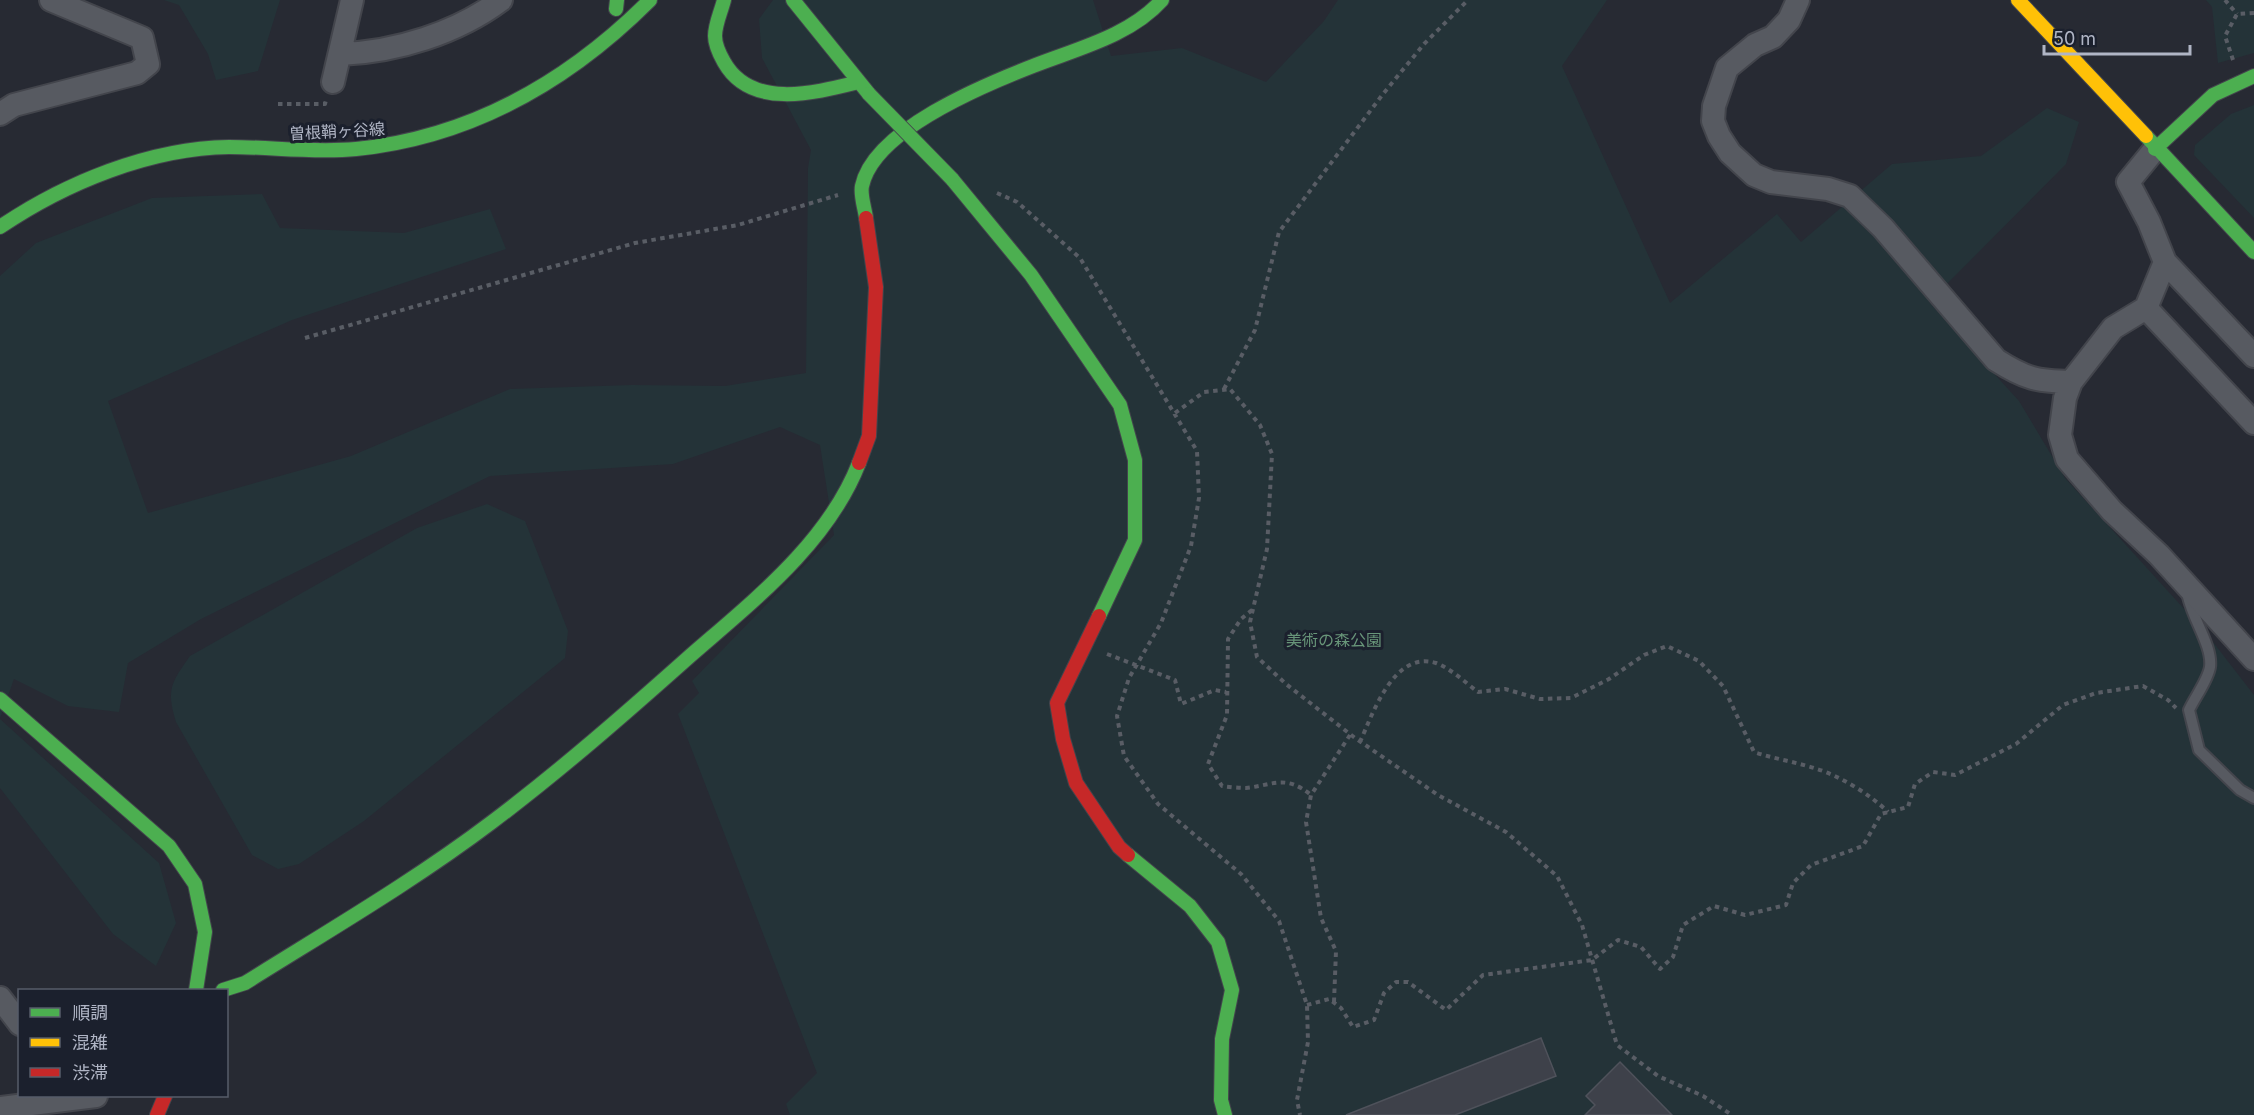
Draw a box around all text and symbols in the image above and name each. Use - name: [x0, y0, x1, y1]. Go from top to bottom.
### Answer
- scale bar: [2044, 18, 2190, 56]
- text: 50 m: [2053, 28, 2096, 49]
- street label: 曽根鞘ヶ谷線: [289, 119, 385, 143]
- park label: 美術の森公園: [1286, 630, 1382, 650]
- legend: [18, 989, 228, 1097]
- text: 順調: [72, 1002, 108, 1023]
- text: 混雑: [72, 1032, 108, 1053]
- text: 渋滞: [72, 1062, 108, 1083]

